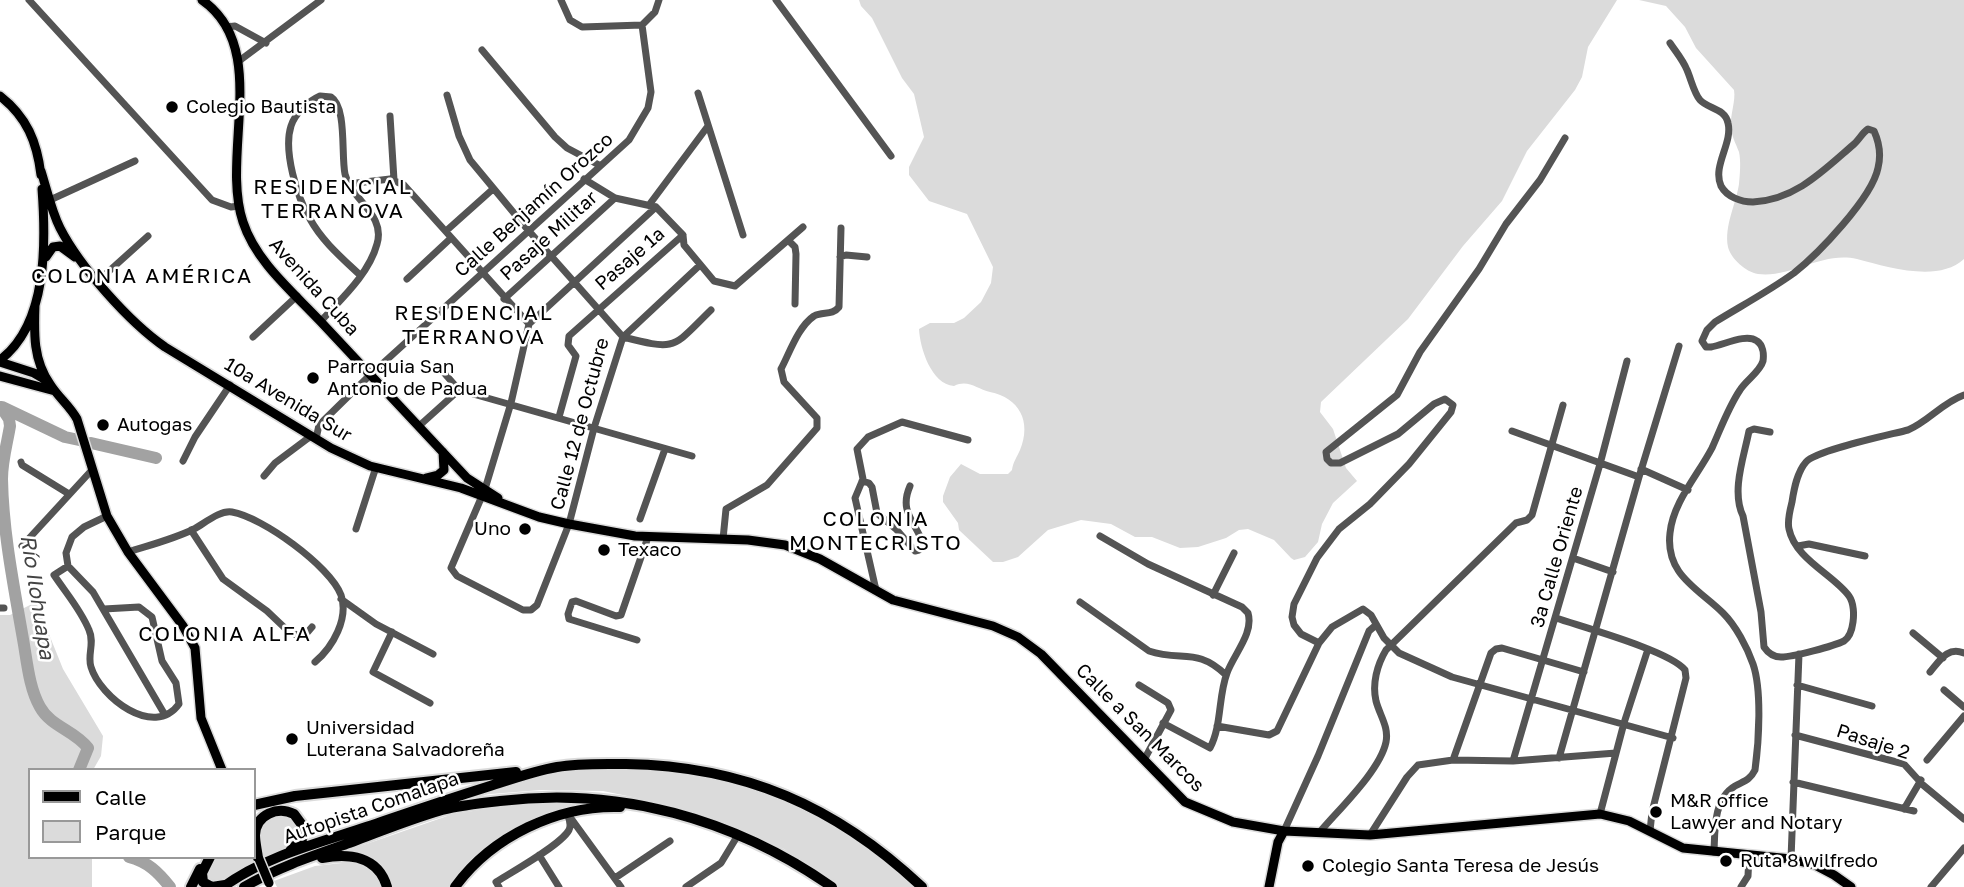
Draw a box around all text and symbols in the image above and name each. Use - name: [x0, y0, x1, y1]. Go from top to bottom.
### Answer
- place label: Colegio Bautista: [186, 96, 336, 118]
- marker: Colegio Bautista: [164, 99, 180, 115]
- street label: Calle Benjamín Orozco: [450, 128, 618, 282]
- district label: RESIDENCIAL TERRANOVA: [255, 174, 411, 224]
- street label: Pasaje Militar: [496, 186, 602, 286]
- street label: Pasaje 1a: [591, 223, 669, 295]
- street label: Avenida Cuba: [264, 233, 364, 341]
- district label: COLONIA AMÉRICA: [33, 263, 251, 289]
- district label: RESIDENCIAL TERRANOVA: [396, 300, 552, 350]
- street label: Calle 12 de Octubre: [546, 335, 614, 513]
- street label: 10a Avenida Sur: [220, 353, 356, 447]
- place label: Parroquia San Antonio de Padua: [327, 356, 488, 400]
- marker: Parroquia San Antonio de Padua: [305, 370, 321, 386]
- place label: Autogas: [117, 414, 192, 436]
- marker: Autogas: [95, 417, 111, 433]
- street label: 3a Calle Oriente: [1526, 484, 1588, 630]
- district label: COLONIA MONTECRISTO: [790, 506, 962, 556]
- place label: Uno: [474, 518, 511, 540]
- marker: Uno: [517, 521, 533, 537]
- water label: Río Ilohuapa: [15, 533, 59, 661]
- place label: Texaco: [618, 539, 681, 561]
- marker: Texaco: [596, 542, 612, 558]
- district label: COLONIA ALFA: [140, 621, 310, 647]
- street label: Calle a San Marcos: [1071, 659, 1209, 797]
- place label: Universidad Luterana Salvadoreña: [306, 717, 505, 761]
- street label: Pasaje 2: [1833, 719, 1913, 765]
- marker: Universidad Luterana Salvadoreña: [284, 731, 300, 747]
- street label: Autopista Comalapa: [280, 767, 462, 849]
- legend: [28, 768, 256, 859]
- text: Calle: [95, 784, 147, 810]
- place label: M&R office Lawyer and Notary: [1670, 790, 1842, 834]
- marker: M&R office Lawyer and Notary: [1648, 804, 1664, 820]
- text: Parque: [95, 819, 166, 845]
- place label: Ruta 8 wilfredo: [1740, 850, 1878, 872]
- marker: Ruta 8 wilfredo: [1718, 853, 1734, 869]
- place label: Colegio Santa Teresa de Jesús: [1322, 855, 1599, 877]
- marker: Colegio Santa Teresa de Jesús: [1300, 858, 1316, 874]

